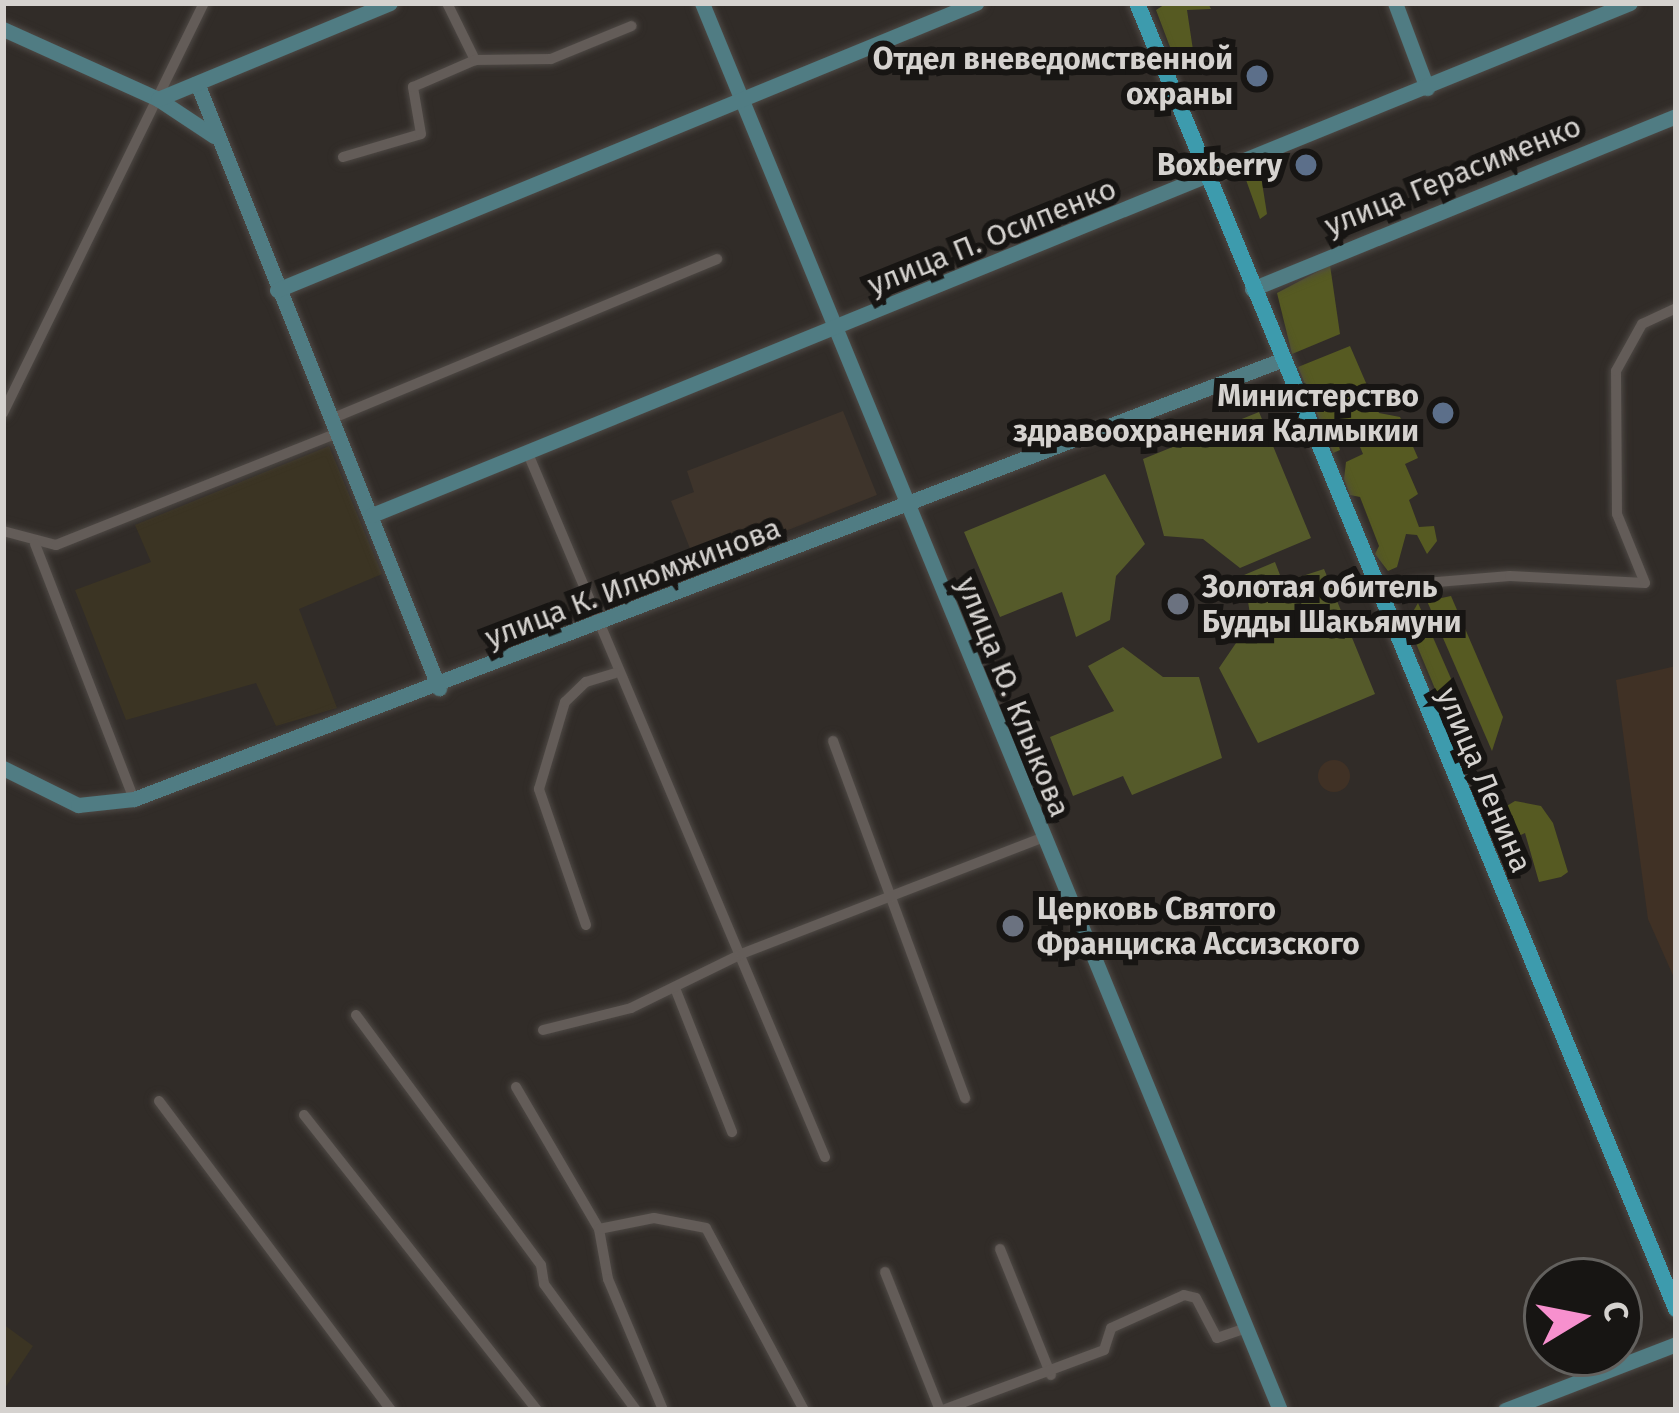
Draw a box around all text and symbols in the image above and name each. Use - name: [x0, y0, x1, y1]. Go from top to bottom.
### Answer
- place label: Отдел вневедомственной охраны: [873, 41, 1233, 112]
- marker: Отдел вневедомственной охраны: [1244, 63, 1270, 89]
- street label: улица Герасименко: [1320, 108, 1586, 244]
- place label: Boxberry: [1157, 147, 1282, 183]
- marker: Boxberry: [1293, 152, 1319, 178]
- street label: улица П. Осипенко: [863, 171, 1121, 303]
- place label: Министерство здравоохранения Калмыкии: [1013, 378, 1419, 448]
- marker: Министерство здравоохранения Калмыкии: [1430, 400, 1456, 426]
- street label: улица К. Илюмжинова: [480, 510, 786, 656]
- place label: Золотая обитель Будды Шакьямуни: [1202, 569, 1461, 640]
- street label: улица Ю. Клыкова: [948, 572, 1078, 822]
- marker: Золотая обитель Будды Шакьямуни: [1165, 591, 1191, 617]
- street label: улица Ленина: [1429, 682, 1539, 878]
- place label: Церковь Святого Франциска Ассизского: [1037, 891, 1360, 962]
- marker: Церковь Святого Франциска Ассизского: [1000, 913, 1026, 939]
- north arrow: [1523, 1257, 1643, 1377]
- text: С: [1594, 1298, 1637, 1324]

